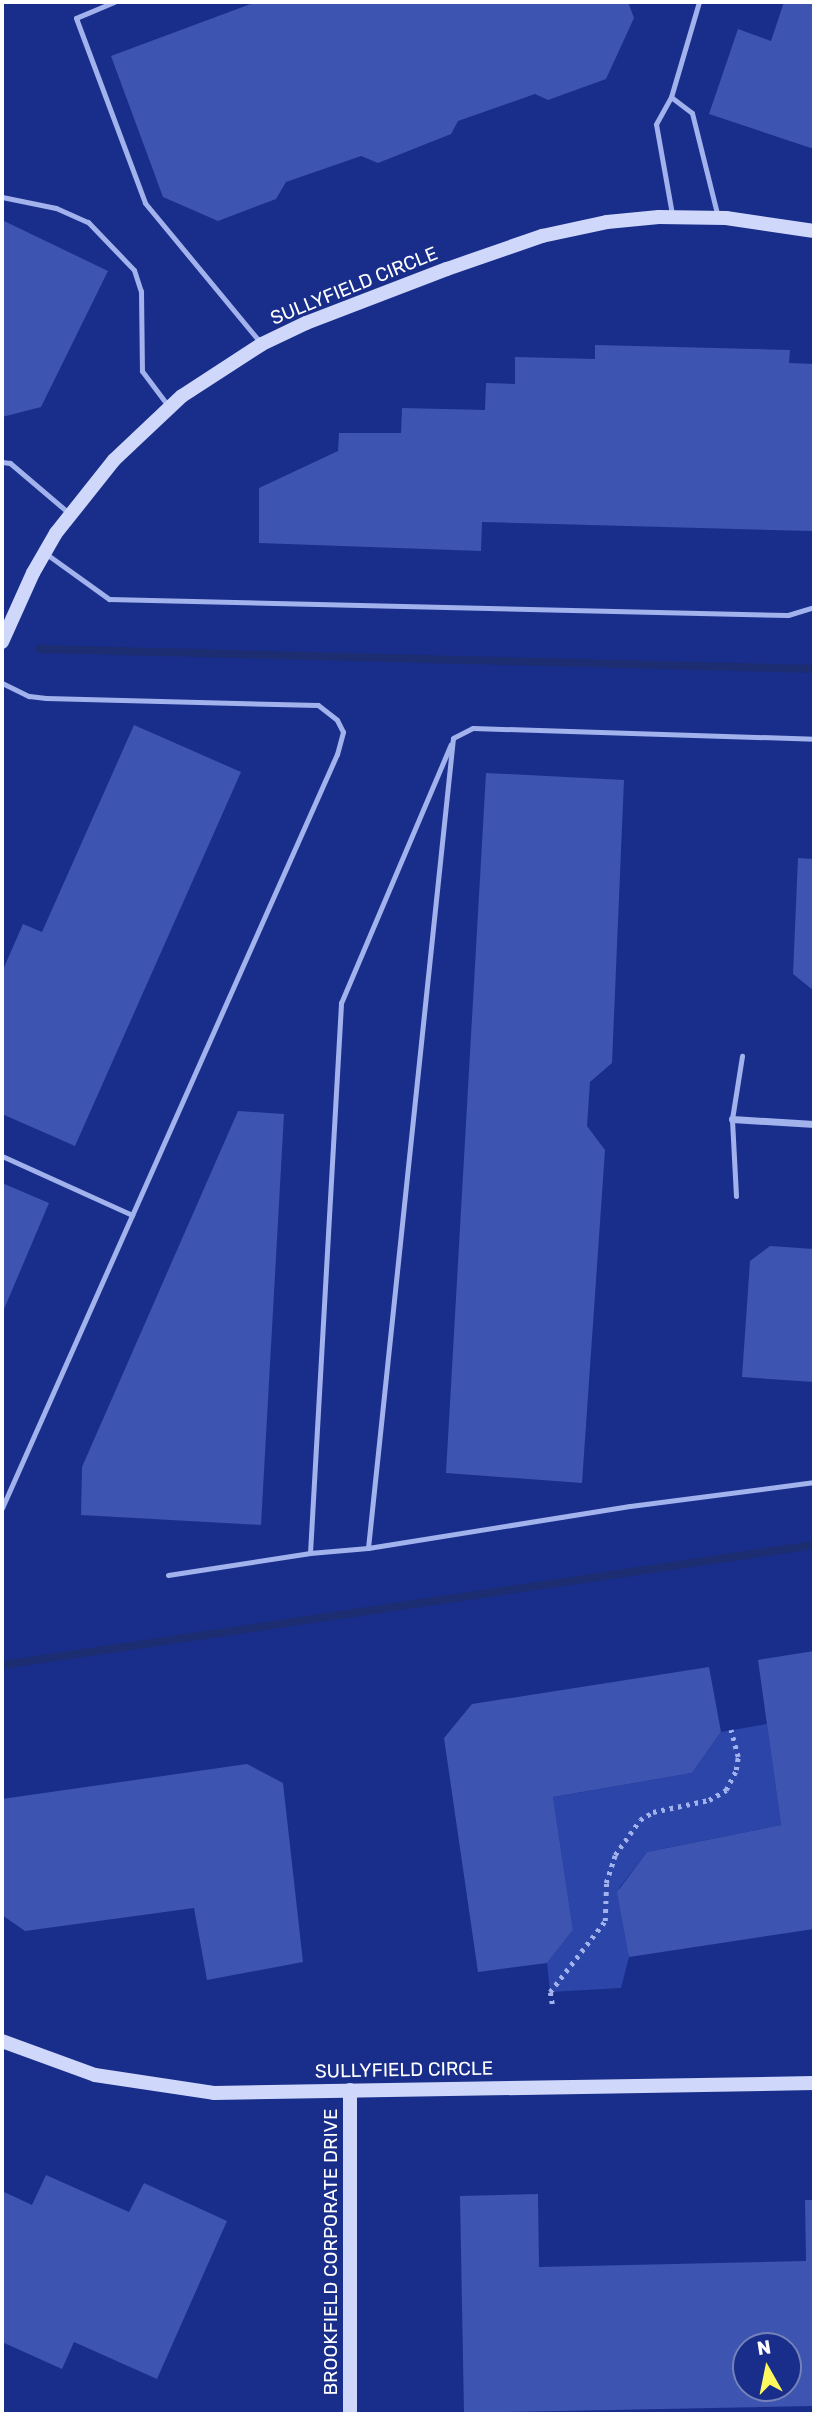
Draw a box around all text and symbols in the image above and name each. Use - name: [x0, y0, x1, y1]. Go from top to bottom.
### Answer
- street label: SULLYFIELD CIRCLE: [267, 242, 441, 330]
- street label: SULLYFIELD CIRCLE: [315, 2057, 493, 2083]
- street label: BROOKFIELD CORPORATE DRIVE: [320, 2108, 342, 2396]
- north arrow: [732, 2332, 802, 2402]
- text: N: [755, 2335, 772, 2360]

